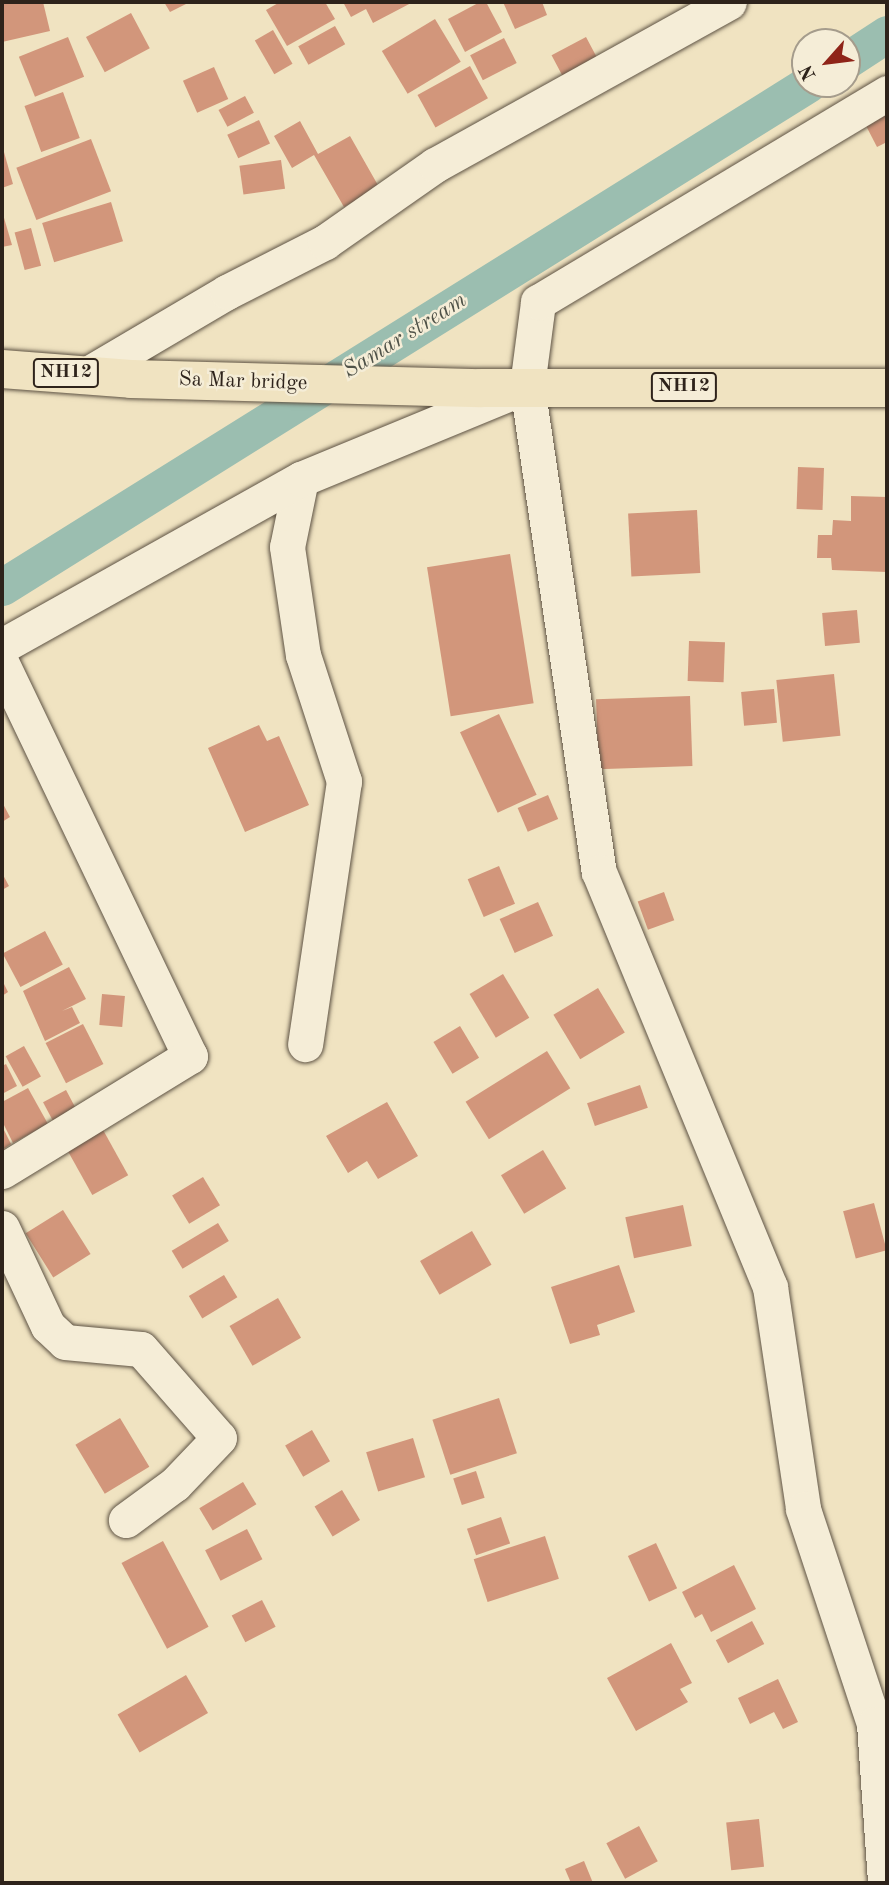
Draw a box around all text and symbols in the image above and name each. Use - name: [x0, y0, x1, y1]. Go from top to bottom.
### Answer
- north arrow: [791, 28, 861, 98]
- text: N: [797, 61, 821, 83]
- water label: Samar stream: [338, 287, 472, 385]
- road number: NH12: [33, 358, 99, 388]
- street label: Sa Mar bridge: [178, 367, 308, 397]
- road number: NH12: [651, 372, 717, 402]

